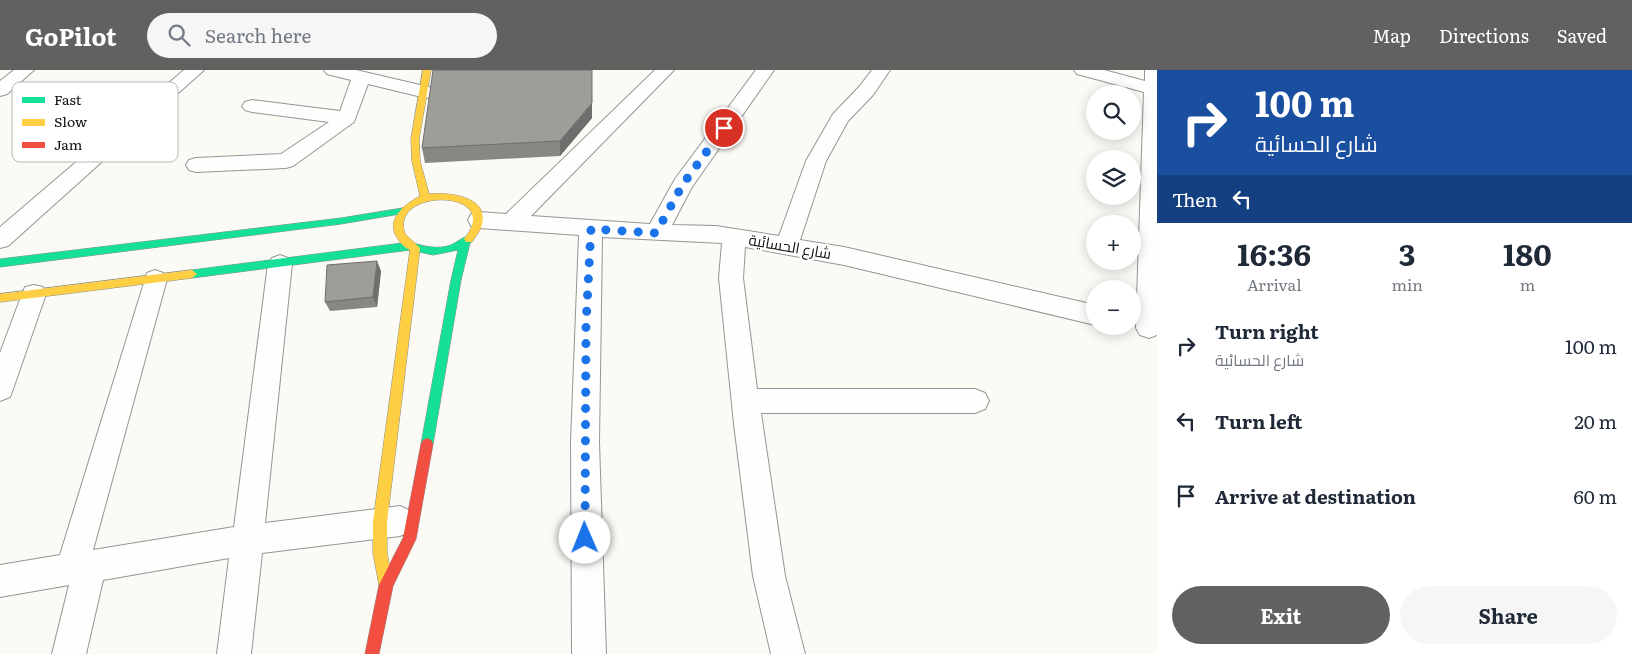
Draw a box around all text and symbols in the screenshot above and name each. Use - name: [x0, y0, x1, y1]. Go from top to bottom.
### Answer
- search box: [147, 13, 497, 58]
- text: GoPilot: [25, 18, 117, 53]
- icon: search: [165, 21, 193, 49]
- text: Search here: [205, 21, 311, 49]
- text: Map: [1373, 22, 1411, 49]
- text: Directions: [1439, 22, 1529, 49]
- text: Saved: [1557, 22, 1607, 49]
- text: 100 m: [1255, 76, 1355, 128]
- legend: [12, 82, 178, 162]
- map controls: [1086, 85, 1141, 335]
- button: search: [1086, 85, 1141, 140]
- text: Fast: [54, 89, 82, 109]
- icon: right: [1172, 90, 1237, 155]
- pin: [703, 107, 745, 149]
- text: Slow: [54, 111, 87, 131]
- icon: arrive: [710, 114, 738, 142]
- text: شارع الحسائية: [1255, 126, 1378, 159]
- text: Jam: [54, 134, 83, 154]
- button: layers: [1086, 150, 1141, 205]
- text: Then: [1172, 185, 1218, 213]
- icon: left: [1228, 185, 1256, 213]
- button: +: [1086, 215, 1141, 270]
- street label: شارع الحسائية: [747, 227, 833, 265]
- text: 16:36: [1237, 231, 1311, 275]
- text: 3: [1399, 231, 1415, 275]
- text: 180: [1503, 231, 1552, 275]
- text: Arrival: [1247, 272, 1302, 296]
- text: min: [1391, 272, 1423, 296]
- text: m: [1520, 272, 1535, 296]
- button: −: [1086, 280, 1141, 335]
- text: Turn right: [1215, 317, 1319, 345]
- icon: right: [1172, 332, 1200, 360]
- text: 100 m: [1565, 332, 1617, 360]
- text: شارع الحسائية: [1215, 347, 1304, 371]
- icon: left: [1172, 407, 1200, 435]
- text: Turn left: [1215, 407, 1302, 435]
- text: 20 m: [1574, 407, 1617, 435]
- icon: arrive: [1172, 482, 1200, 510]
- text: Arrive at destination: [1215, 482, 1416, 510]
- text: 60 m: [1574, 482, 1617, 510]
- position arrow: [558, 511, 610, 563]
- button: Exit: [1172, 586, 1390, 644]
- button: Share: [1400, 586, 1617, 644]

